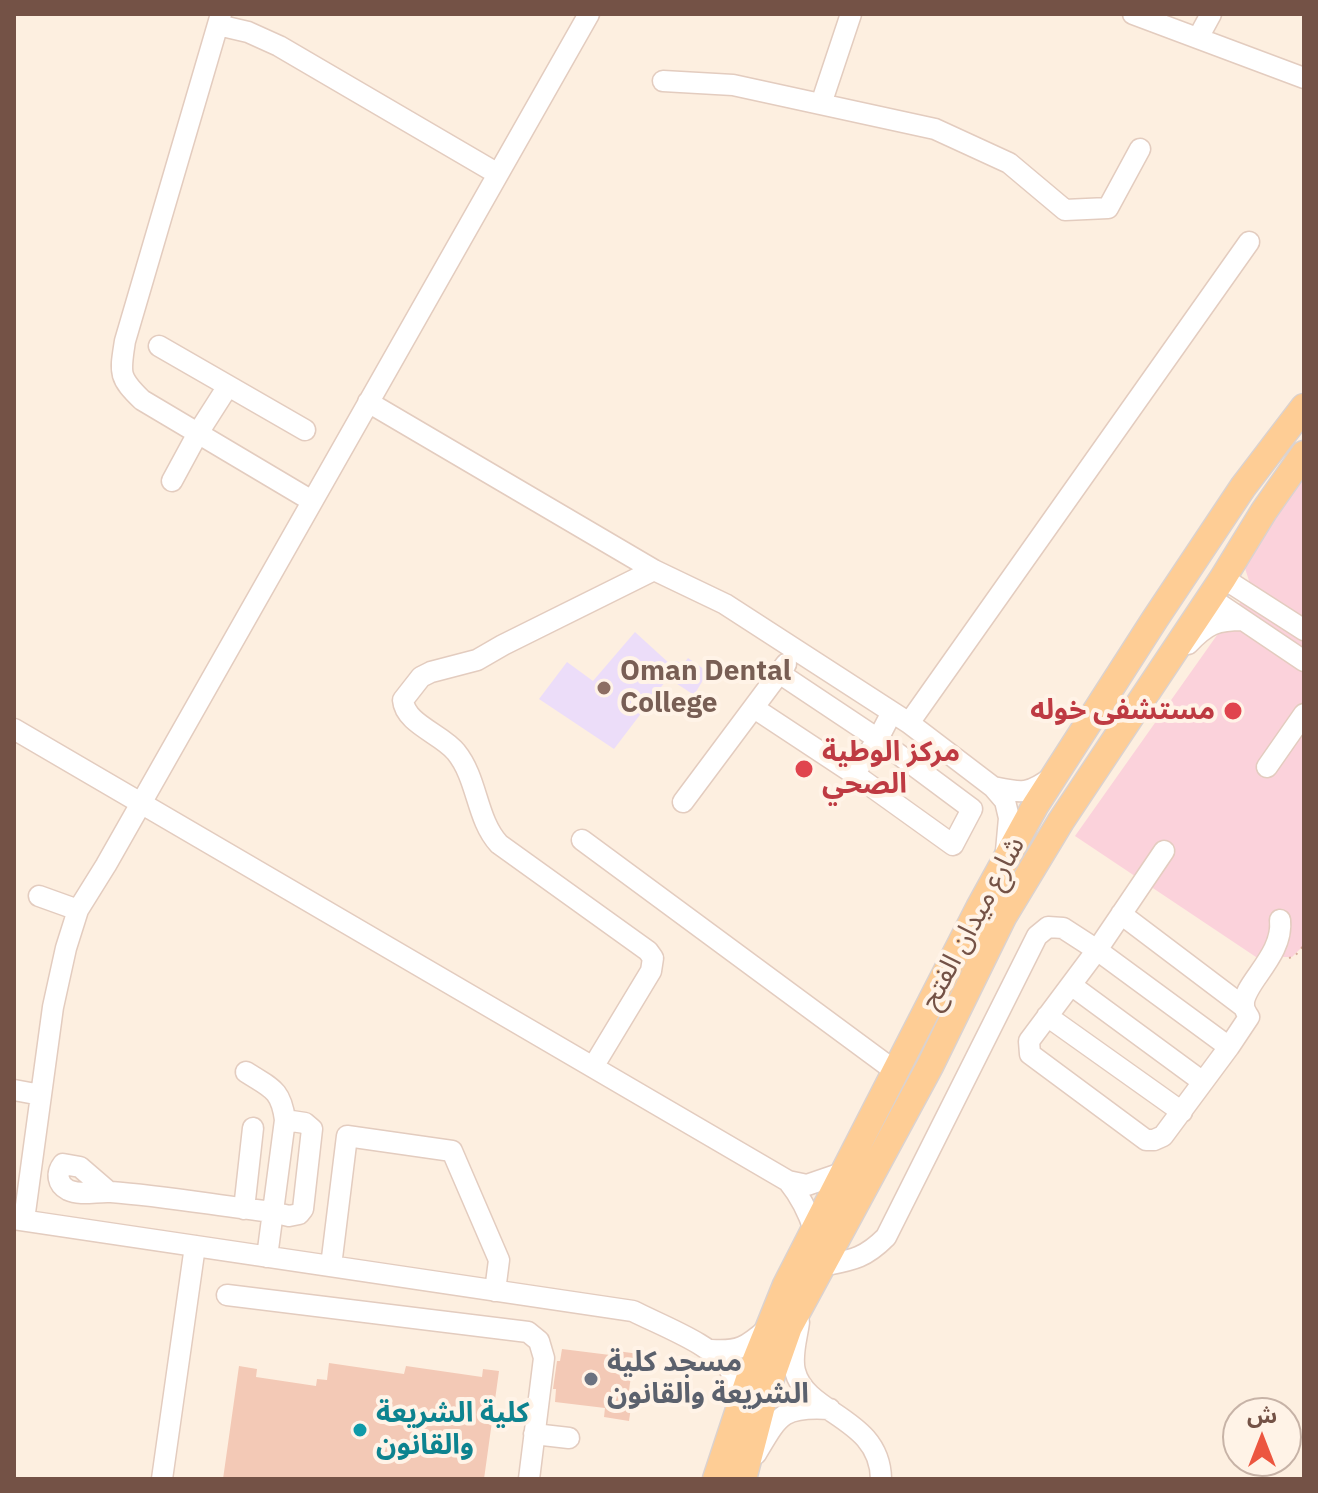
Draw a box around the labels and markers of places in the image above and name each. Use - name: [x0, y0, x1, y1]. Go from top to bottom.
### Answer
- place label: Oman Dental College: [620, 655, 791, 721]
- marker: Oman Dental College: [595, 679, 613, 697]
- place label: مستشفى خوله: [1030, 694, 1215, 728]
- marker: مستشفى خوله: [1222, 700, 1244, 722]
- place label: مركز الوطية الصحي: [822, 736, 960, 802]
- marker: مركز الوطية الصحي: [793, 758, 815, 780]
- place label: مسجد كلية الشريعة والقانون: [607, 1346, 809, 1412]
- marker: مسجد كلية الشريعة والقانون: [582, 1370, 600, 1388]
- place label: كلية الشريعة والقانون: [376, 1397, 529, 1463]
- marker: كلية الشريعة والقانون: [351, 1421, 369, 1439]

